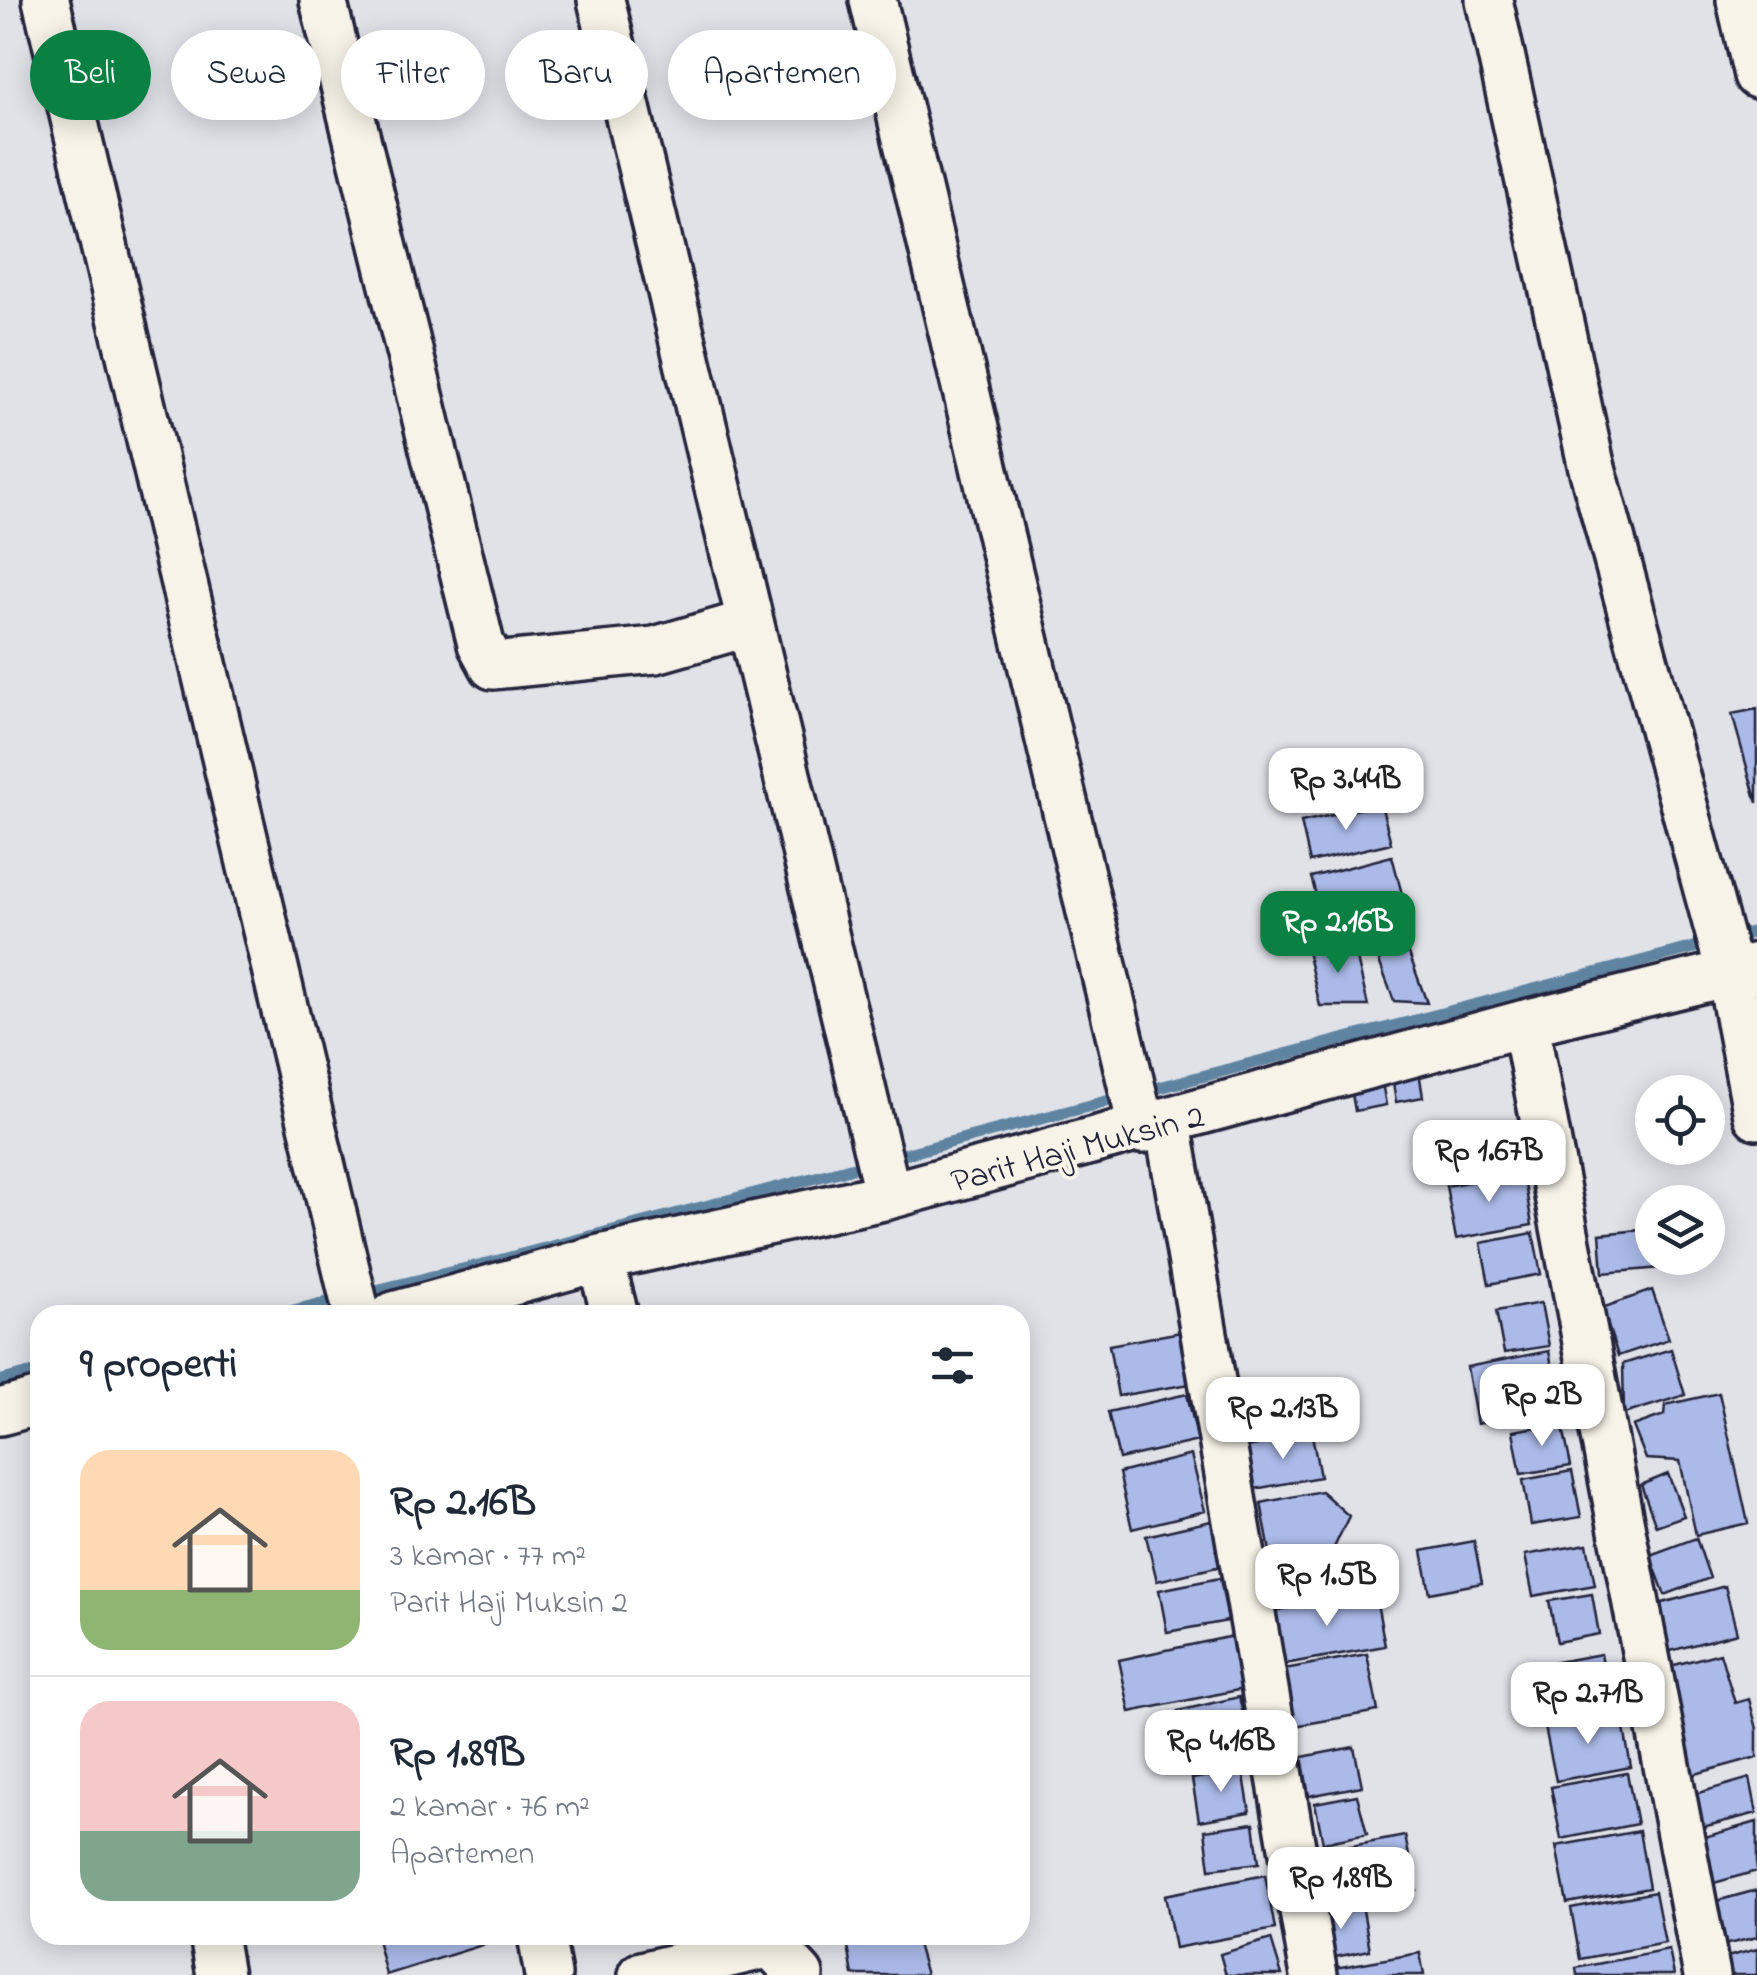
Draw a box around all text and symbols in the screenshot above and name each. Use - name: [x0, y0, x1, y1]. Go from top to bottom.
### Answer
- chip: Beli: [30, 30, 151, 120]
- chip: Sewa: [171, 30, 321, 120]
- chip: Filter: [341, 30, 485, 120]
- chip: Baru: [505, 30, 648, 120]
- chip: Apartemen: [668, 30, 896, 120]
- pin: Rp 3.44B: [1243, 748, 1449, 833]
- text: Rp 3.44B: [1291, 757, 1401, 804]
- pin: Rp 2.16B: [1235, 891, 1441, 976]
- text: Rp 2.16B: [1282, 900, 1394, 947]
- map controls: [1635, 1075, 1725, 1275]
- button: locate: [1635, 1075, 1725, 1165]
- street label: Parit Haji Muksin 2: [946, 1092, 1210, 1209]
- pin: Rp 1.67B: [1386, 1120, 1592, 1205]
- text: Rp 1.67B: [1435, 1129, 1543, 1176]
- button: layers: [1635, 1185, 1725, 1275]
- text: 9 properti: [80, 1335, 237, 1396]
- icon: filters: [925, 1338, 980, 1393]
- pin: Rp 2B: [1472, 1364, 1612, 1449]
- text: Rp 2B: [1502, 1373, 1582, 1420]
- pin: Rp 2.13B: [1180, 1377, 1386, 1462]
- text: Rp 2.13B: [1228, 1386, 1338, 1433]
- text: Rp 2.16B: [390, 1473, 536, 1534]
- icon: home: [160, 1490, 280, 1610]
- text: 3 kamar · 77 m²: [390, 1534, 586, 1581]
- pin: Rp 1.5B: [1235, 1544, 1419, 1629]
- text: Rp 1.5B: [1277, 1553, 1377, 1600]
- text: Parit Haji Muksin 2: [390, 1581, 628, 1628]
- pin: Rp 2.71B: [1485, 1662, 1691, 1747]
- text: Rp 2.71B: [1533, 1671, 1643, 1718]
- pin: Rp 4.16B: [1118, 1710, 1324, 1795]
- text: Rp 4.16B: [1167, 1719, 1275, 1766]
- text: Rp 1.89B: [390, 1724, 525, 1785]
- icon: home: [160, 1741, 280, 1861]
- text: 2 kamar · 76 m²: [390, 1785, 590, 1832]
- text: Apartemen: [390, 1832, 534, 1879]
- pin: Rp 1.89B: [1238, 1847, 1444, 1932]
- text: Rp 1.89B: [1290, 1856, 1392, 1903]

